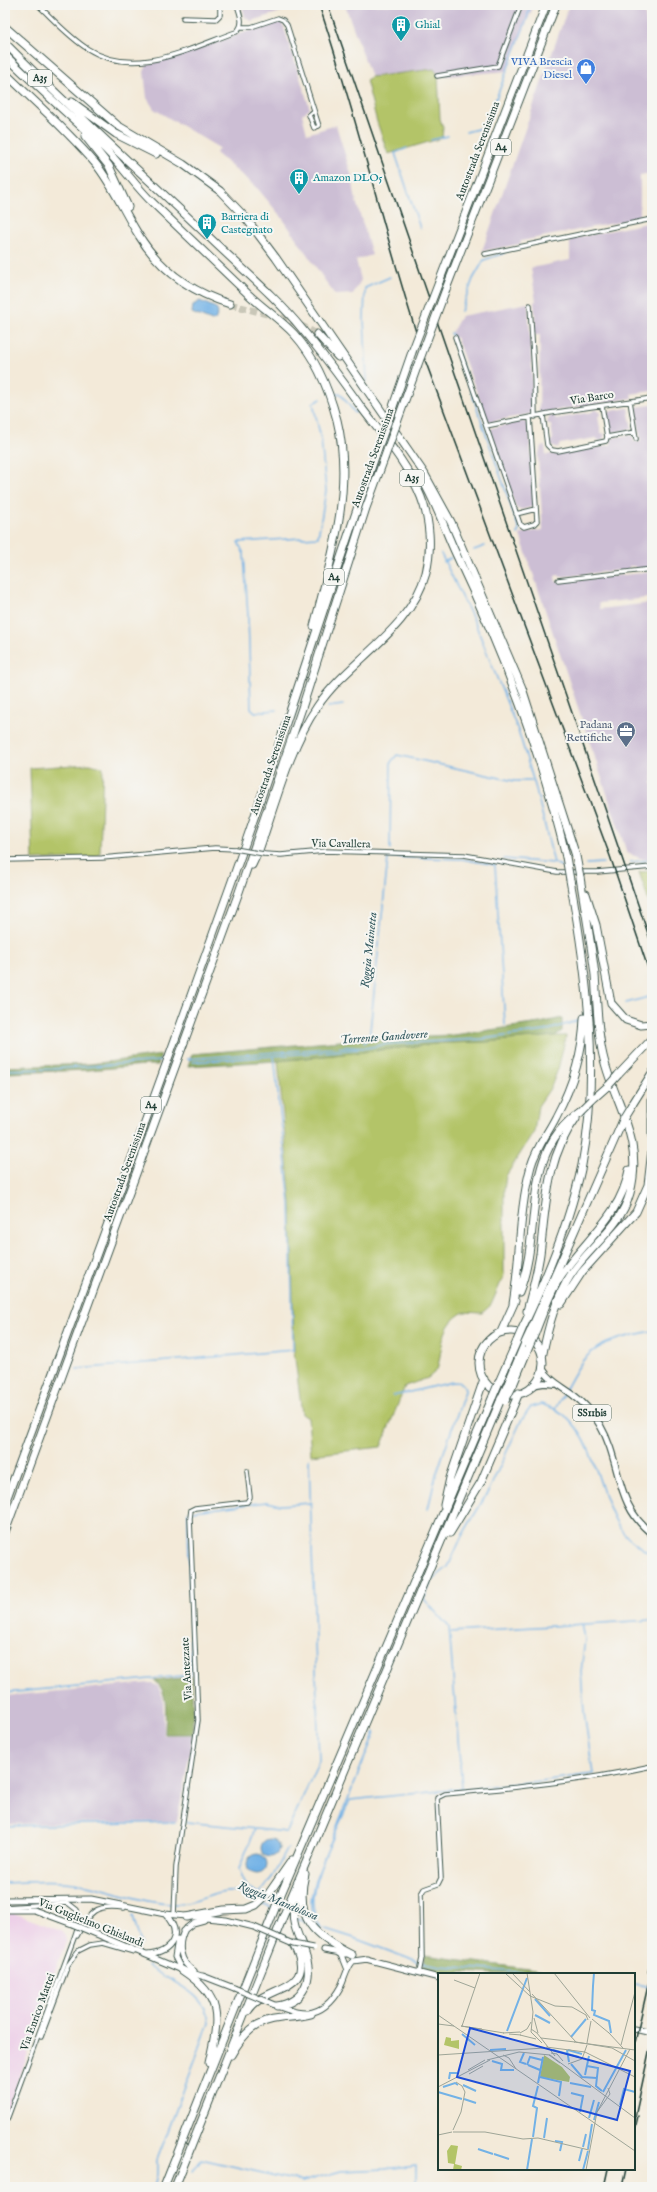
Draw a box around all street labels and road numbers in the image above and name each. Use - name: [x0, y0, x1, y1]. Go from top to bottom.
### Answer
- road number: A35: [28, 70, 52, 86]
- street label: Autostrada Serenissima: [452, 99, 503, 203]
- road number: A4: [491, 139, 511, 155]
- street label: Via Barco: [568, 388, 615, 409]
- street label: Autostrada Serenissima: [348, 406, 398, 511]
- road number: A35: [400, 470, 424, 486]
- road number: A4: [324, 569, 344, 585]
- street label: Autostrada Serenissima: [247, 713, 295, 818]
- street label: Via Cavallera: [310, 836, 371, 852]
- road number: A4: [141, 1097, 161, 1113]
- street label: Autostrada Serenissima: [100, 1120, 150, 1225]
- road number: SS11bis: [573, 1405, 611, 1421]
- street label: Via Antezzate: [178, 1637, 196, 1702]
- street label: Via Guglielmo Ghislandi: [35, 1895, 146, 1951]
- street label: Via Enrico Mattei: [17, 1971, 59, 2054]

